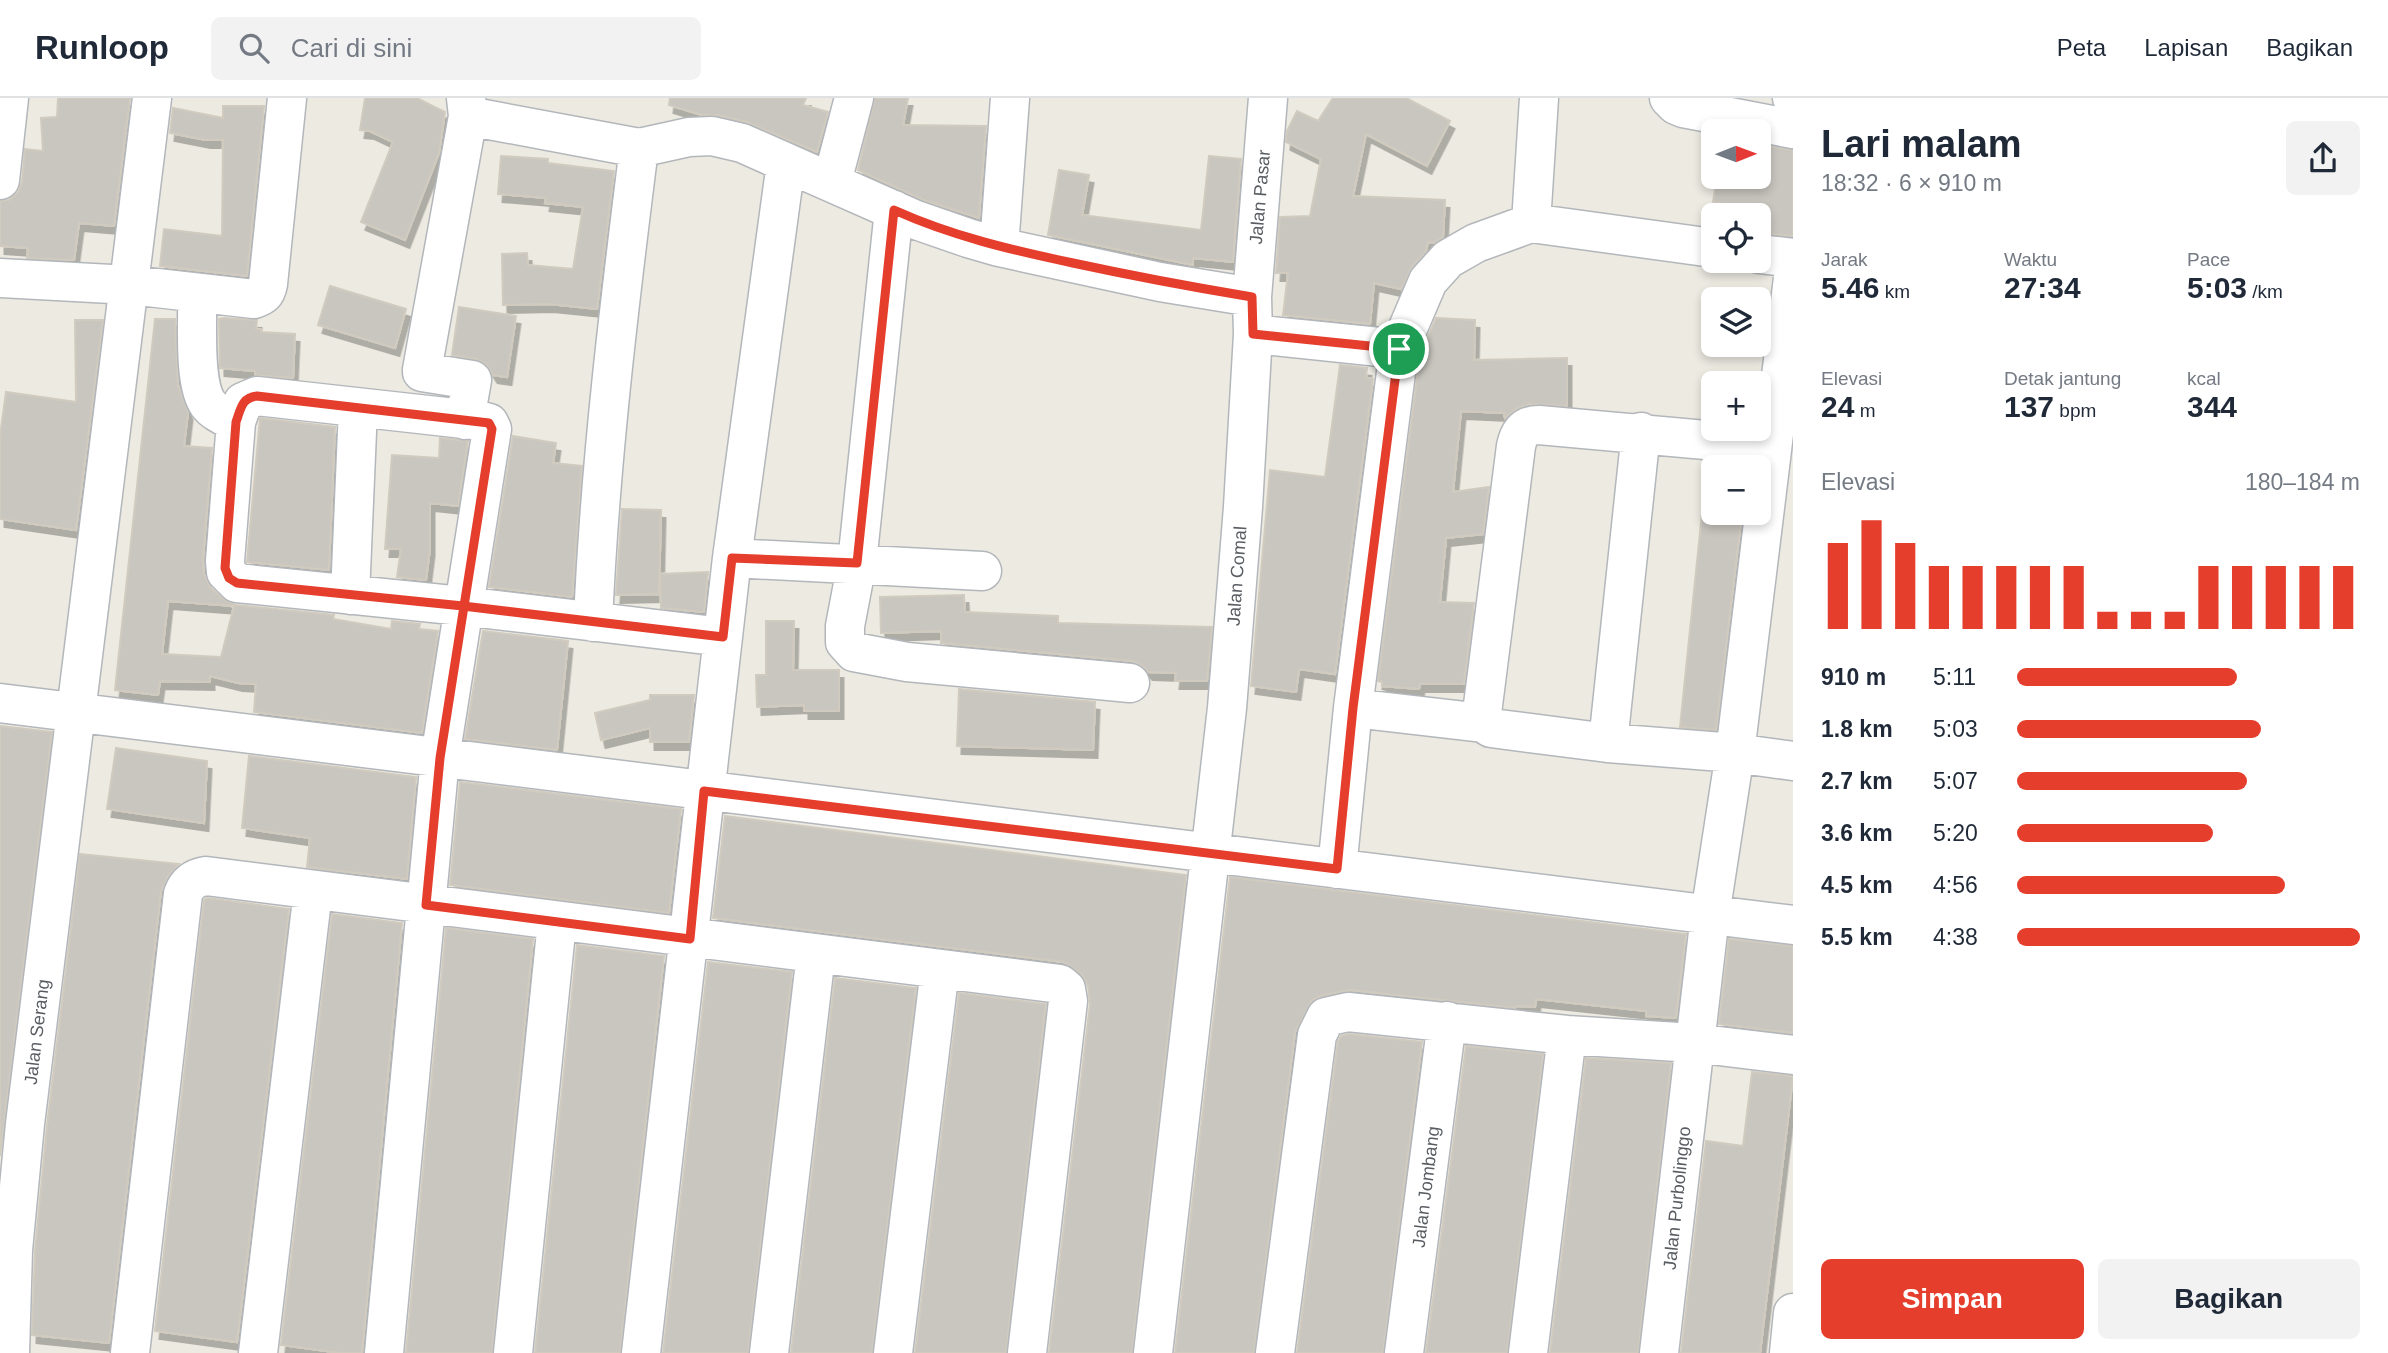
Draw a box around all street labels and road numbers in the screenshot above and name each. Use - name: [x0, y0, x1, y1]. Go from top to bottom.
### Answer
- street label: Jalan Pasar: [1246, 149, 1274, 245]
- street label: Jalan Comal: [1224, 525, 1250, 627]
- street label: Jalan Serang: [21, 978, 53, 1086]
- street label: Jalan Jombang: [1409, 1125, 1443, 1249]
- street label: Jalan Purbolinggo: [1660, 1125, 1694, 1271]

